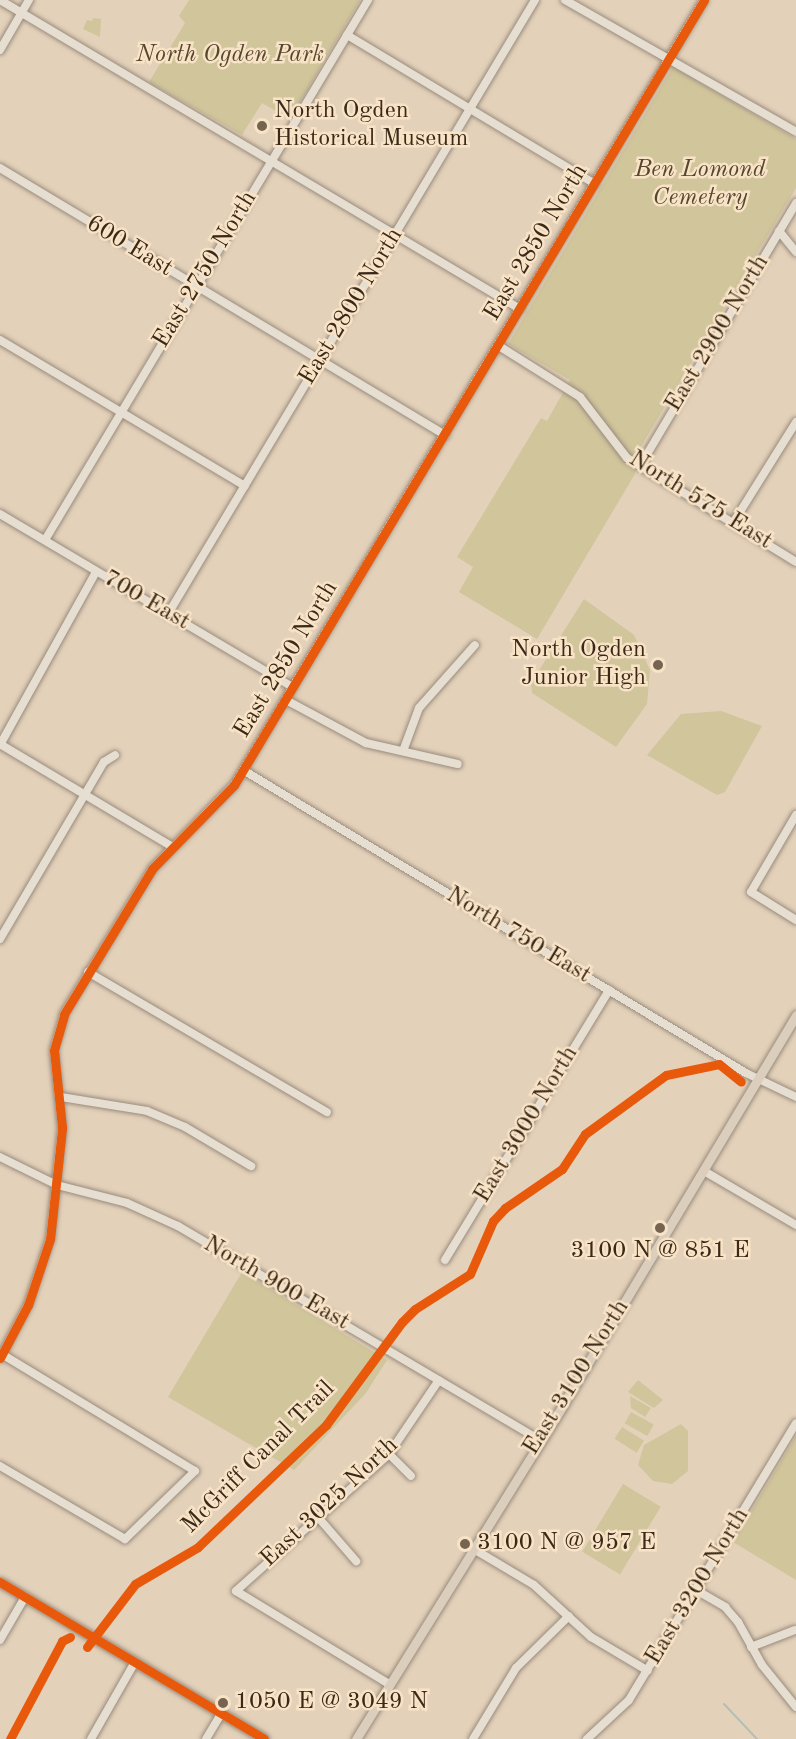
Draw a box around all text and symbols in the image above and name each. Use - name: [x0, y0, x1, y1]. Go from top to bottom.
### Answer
- park label: North Ogden Park: [136, 42, 324, 70]
- place label: North Ogden Historical Museum: [274, 98, 468, 154]
- marker: North Ogden Historical Museum: [255, 119, 269, 133]
- park label: Ben Lomond Cemetery: [634, 157, 766, 213]
- street label: East 2850 North: [479, 159, 595, 327]
- street label: East 2750 North: [148, 186, 264, 354]
- street label: 600 East: [81, 210, 177, 284]
- street label: East 2800 North: [294, 223, 410, 391]
- street label: East 2900 North: [660, 250, 776, 418]
- street label: North 575 East: [623, 445, 777, 557]
- street label: 700 East: [97, 565, 195, 637]
- street label: East 2850 North: [229, 576, 345, 744]
- place label: North Ogden Junior High: [511, 637, 646, 693]
- marker: North Ogden Junior High: [651, 658, 665, 672]
- street label: North 750 East: [440, 881, 596, 991]
- street label: East 3000 North: [469, 1041, 585, 1209]
- marker: 3100 N @ 851 E: [653, 1221, 667, 1235]
- street label: North 900 East: [198, 1231, 354, 1337]
- place label: 3100 N @ 851 E: [570, 1238, 750, 1266]
- street label: East 3100 North: [518, 1295, 636, 1461]
- street label: McGriff Canal Trail: [177, 1376, 341, 1540]
- street label: East 3025 North: [255, 1432, 405, 1574]
- street label: East 3200 North: [640, 1503, 756, 1671]
- place label: 3100 N @ 957 E: [477, 1530, 656, 1558]
- marker: 3100 N @ 957 E: [458, 1537, 472, 1551]
- place label: 1050 E @ 3049 N: [235, 1689, 428, 1717]
- marker: 1050 E @ 3049 N: [216, 1696, 230, 1710]

